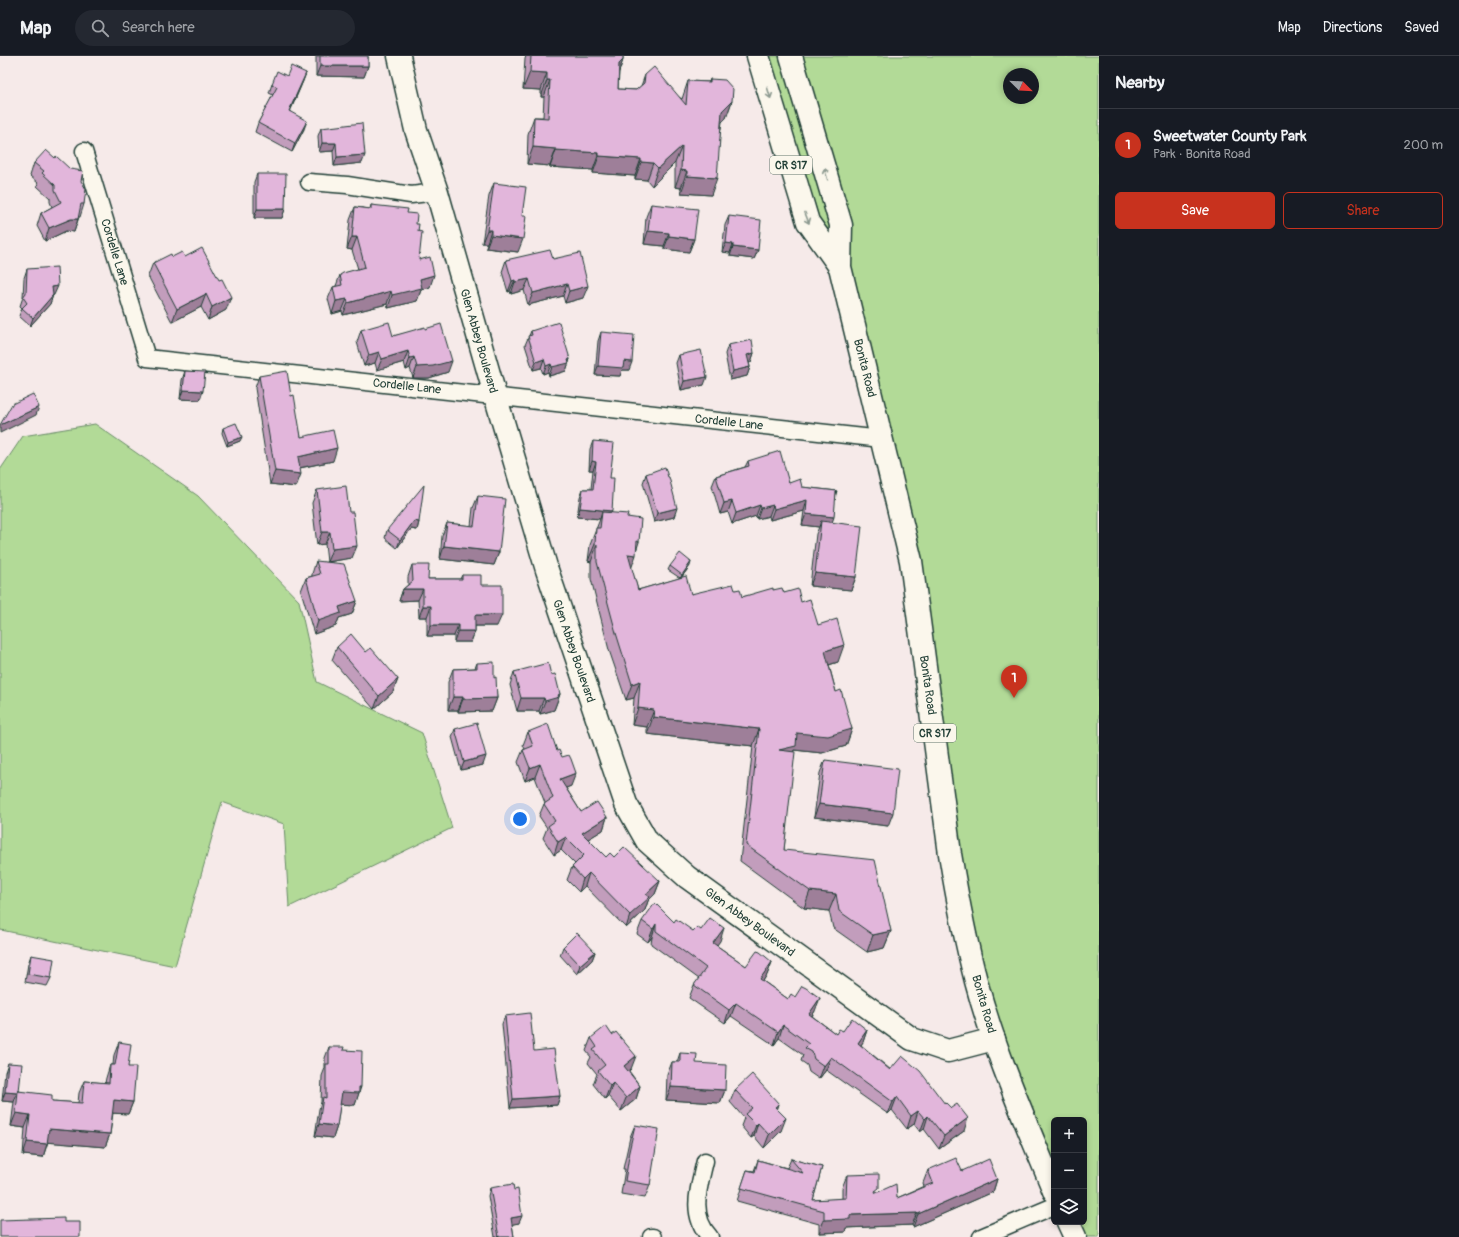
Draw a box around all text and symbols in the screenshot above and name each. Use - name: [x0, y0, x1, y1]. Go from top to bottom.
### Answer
- search box: [75, 10, 355, 46]
- text: Map: [20, 16, 51, 40]
- icon: search: [89, 17, 111, 39]
- text: Search here: [121, 18, 195, 37]
- text: Map: [1278, 19, 1301, 36]
- text: Directions: [1323, 19, 1382, 36]
- text: Saved: [1404, 19, 1439, 36]
- north arrow: [1003, 68, 1039, 104]
- text: Nearby: [1115, 72, 1164, 93]
- one-way arrow: [766, 87, 773, 100]
- text: Sweetwater County Park: [1153, 127, 1307, 146]
- text: 1: [1125, 137, 1131, 153]
- text: 200 m: [1404, 137, 1443, 153]
- text: Park · Bonita Road: [1153, 146, 1251, 162]
- road number: CR S17: [770, 156, 812, 174]
- one-way arrow: [822, 168, 829, 181]
- button: Save: [1115, 192, 1275, 229]
- button: Share: [1283, 192, 1443, 229]
- one-way arrow: [803, 211, 811, 223]
- street label: Cordelle Lane: [97, 217, 132, 287]
- street label: Glen Abbey Boulevard: [456, 287, 501, 395]
- street label: Bonita Road: [850, 337, 879, 399]
- street label: Cordelle Lane: [372, 375, 442, 398]
- street label: Cordelle Lane: [694, 411, 764, 434]
- street label: Glen Abbey Boulevard: [549, 598, 598, 705]
- street label: Bonita Road: [916, 654, 939, 716]
- pin: 1: [1001, 665, 1027, 698]
- road number: CR S17: [914, 724, 956, 742]
- your location: [510, 809, 530, 829]
- street label: Glen Abbey Boulevard: [702, 885, 798, 960]
- street label: Bonita Road: [968, 973, 999, 1035]
- map controls: [1051, 1117, 1087, 1225]
- button: +: [1051, 1117, 1087, 1153]
- button: −: [1051, 1153, 1087, 1189]
- button: layers: [1051, 1189, 1087, 1225]

